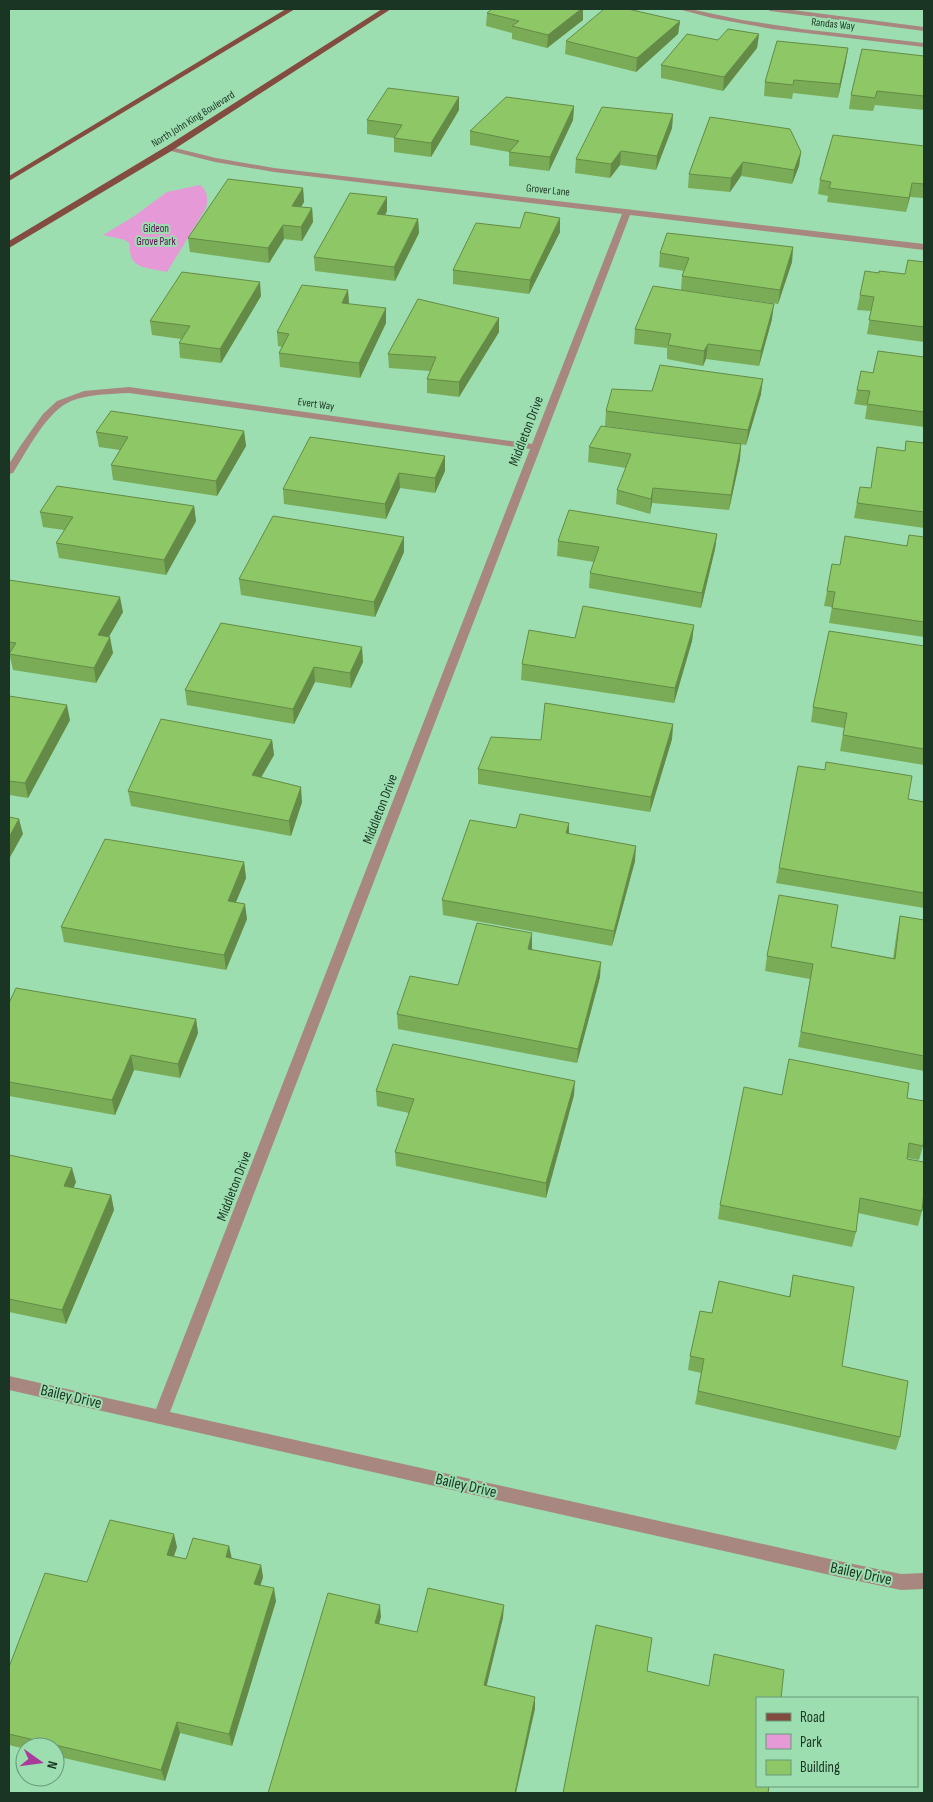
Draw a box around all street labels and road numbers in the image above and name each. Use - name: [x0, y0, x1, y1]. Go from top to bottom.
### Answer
- street label: Randas Way: [811, 15, 856, 33]
- street label: North John King Boulevard: [149, 88, 237, 150]
- street label: Grover Lane: [525, 181, 571, 199]
- street label: Middleton Drive: [505, 394, 547, 468]
- street label: Evert Way: [297, 395, 336, 413]
- street label: Middleton Drive: [359, 772, 401, 846]
- street label: Middleton Drive: [213, 1149, 255, 1223]
- street label: Bailey Drive: [39, 1381, 103, 1413]
- street label: Bailey Drive: [434, 1470, 498, 1502]
- street label: Bailey Drive: [829, 1558, 893, 1590]

